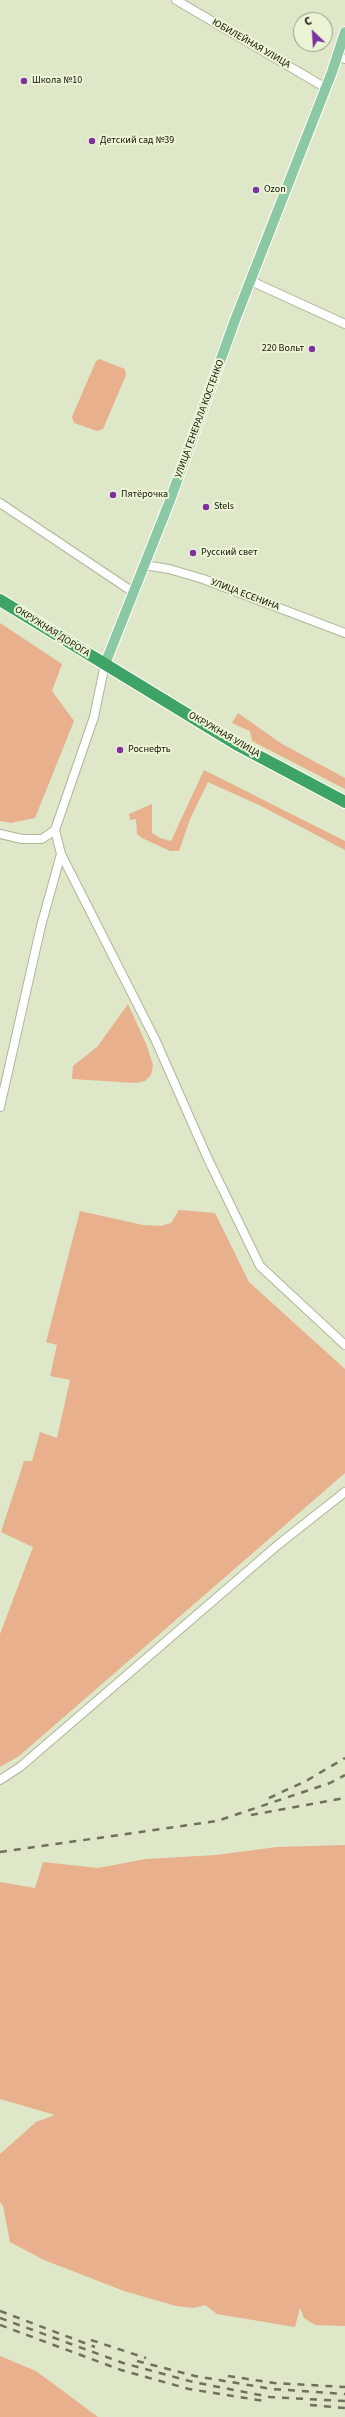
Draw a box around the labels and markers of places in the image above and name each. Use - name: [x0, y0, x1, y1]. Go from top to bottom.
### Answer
- place label: Школа №10: [32, 75, 82, 87]
- marker: Школа №10: [19, 76, 29, 86]
- place label: Детский сад №39: [100, 135, 174, 147]
- marker: Детский сад №39: [87, 136, 97, 146]
- place label: Ozon: [264, 184, 286, 196]
- marker: Ozon: [251, 185, 261, 195]
- place label: 220 Вольт: [262, 343, 304, 355]
- marker: 220 Вольт: [307, 344, 317, 354]
- place label: Пятёрочка: [121, 489, 168, 501]
- marker: Пятёрочка: [108, 490, 118, 500]
- place label: Stels: [214, 501, 234, 513]
- marker: Stels: [201, 502, 211, 512]
- place label: Русский свет: [201, 547, 258, 559]
- marker: Русский свет: [188, 548, 198, 558]
- place label: Роснефть: [128, 744, 171, 756]
- marker: Роснефть: [115, 745, 125, 755]

